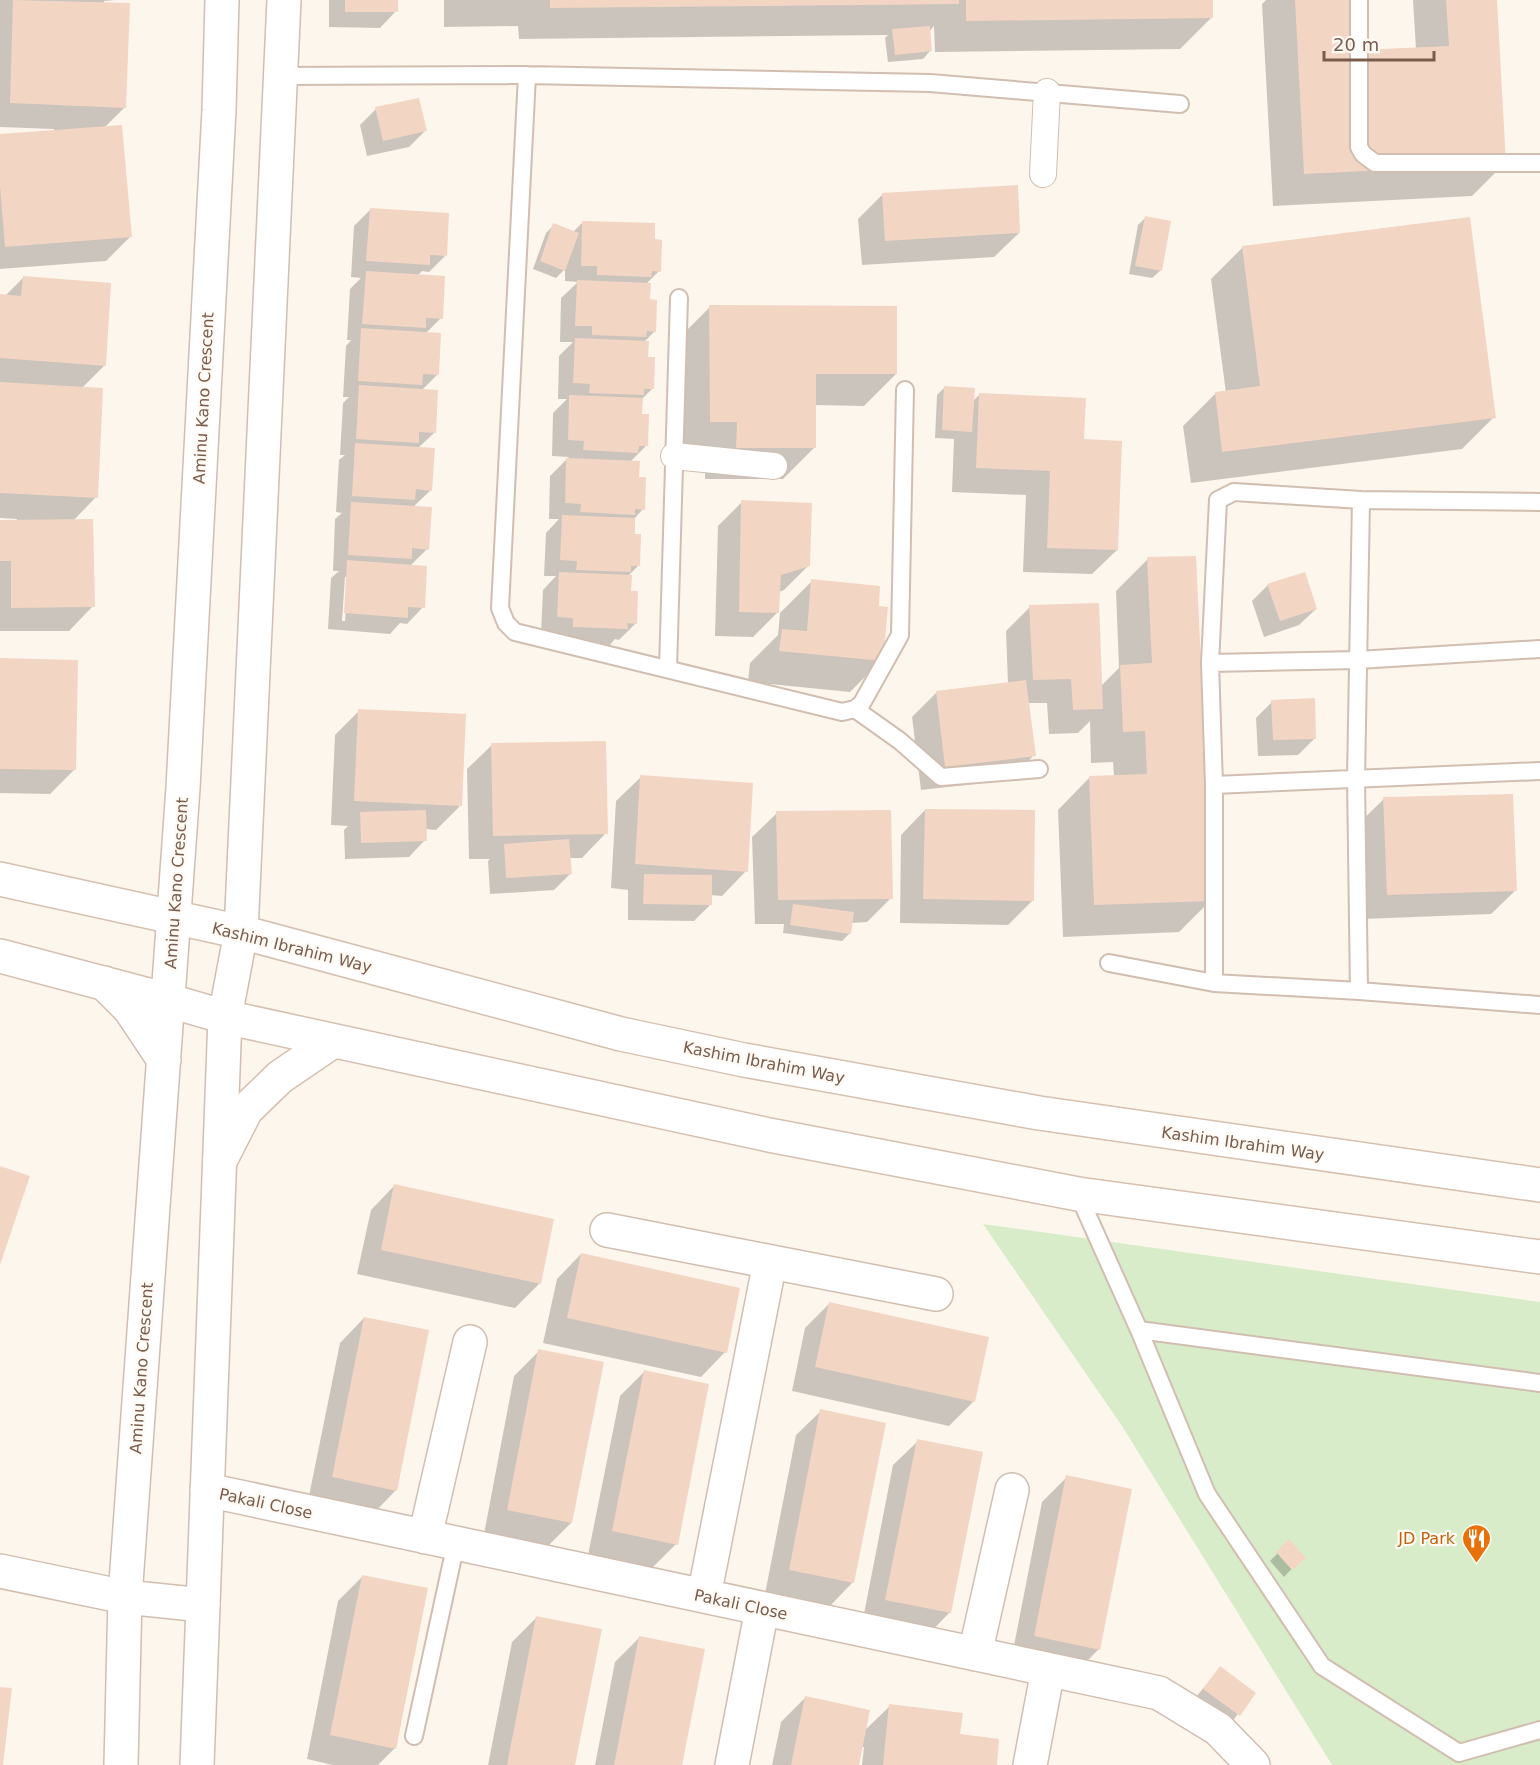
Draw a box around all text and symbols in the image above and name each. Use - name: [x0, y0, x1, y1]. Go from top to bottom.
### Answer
- scale bar: [1324, 24, 1434, 62]
- text: 20 m: [1333, 34, 1379, 55]
- street label: Aminu Kano Crescent: [190, 312, 217, 484]
- street label: Aminu Kano Crescent: [161, 797, 192, 969]
- street label: Kashim Ibrahim Way: [210, 918, 374, 977]
- street label: Kashim Ibrahim Way: [681, 1037, 846, 1087]
- street label: Kashim Ibrahim Way: [1160, 1123, 1326, 1164]
- street label: Aminu Kano Crescent: [126, 1282, 157, 1454]
- street label: Pakali Close: [217, 1484, 314, 1523]
- restaurant icon: JD Park: [1460, 1522, 1492, 1564]
- place label: JD Park: [1397, 1529, 1456, 1548]
- street label: Pakali Close: [692, 1585, 789, 1624]

